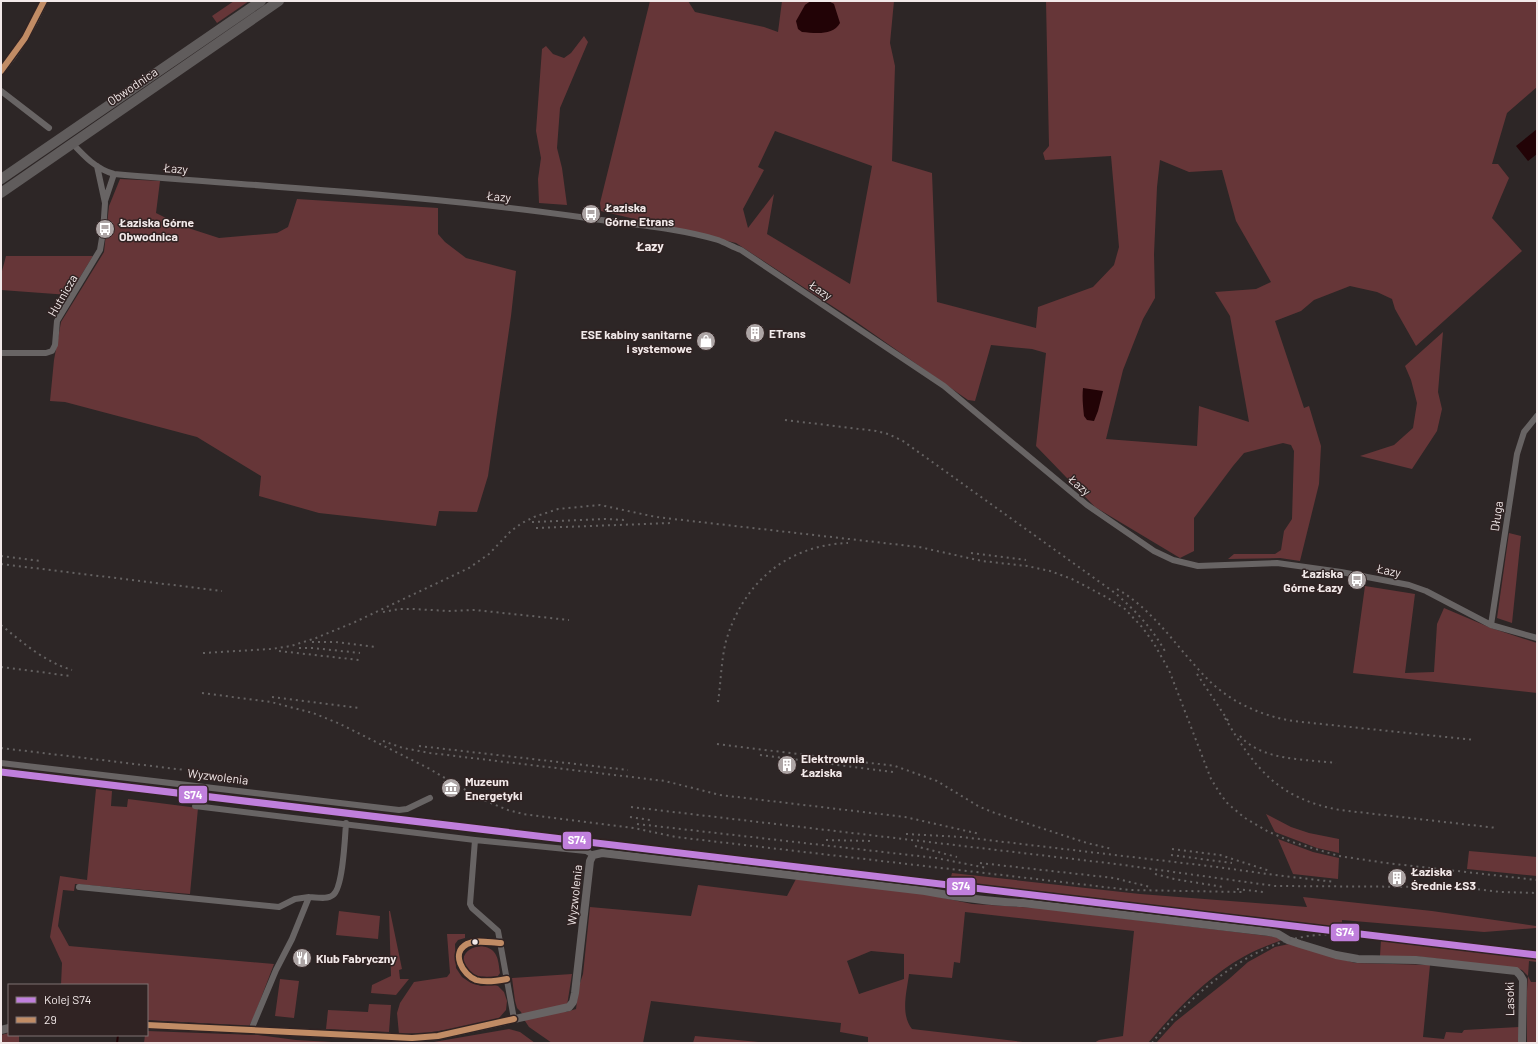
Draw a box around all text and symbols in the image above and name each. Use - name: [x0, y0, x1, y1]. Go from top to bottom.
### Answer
- street label: Obwodnica: [104, 64, 160, 108]
- street label: Łazy: [162, 160, 189, 176]
- street label: Łazy: [485, 188, 512, 204]
- place label: Łaziska Górne Etrans: [604, 200, 674, 228]
- bus stop icon: Łaziska Górne Etrans: [580, 203, 602, 225]
- place label: Łaziska Górne Obwodnica: [118, 215, 195, 243]
- bus stop icon: Łaziska Górne Obwodnica: [94, 218, 116, 240]
- district label: Łazy: [635, 238, 664, 254]
- street label: Hutnicza: [44, 272, 80, 318]
- street label: Łazy: [806, 277, 835, 303]
- building icon: ETrans: [744, 322, 766, 344]
- place label: ETrans: [769, 326, 806, 340]
- place label: ESE kabiny sanitarne i systemowe: [581, 327, 692, 355]
- shop icon: ESE kabiny sanitarne i systemowe: [695, 330, 717, 352]
- street label: Łazy: [1065, 471, 1094, 498]
- street label: Długa: [1487, 500, 1505, 532]
- street label: Łazy: [1375, 561, 1403, 579]
- place label: Łaziska Górne Łazy: [1283, 566, 1343, 594]
- bus stop icon: Łaziska Górne Łazy: [1346, 569, 1368, 591]
- place label: Elektrownia Łaziska: [800, 751, 865, 779]
- building icon: Elektrownia Łaziska: [776, 754, 798, 776]
- street label: Wyzwolenia: [187, 765, 249, 787]
- place label: Muzeum Energetyki: [465, 774, 523, 802]
- museum icon: Muzeum Energetyki: [440, 777, 462, 799]
- line badge: S74: [178, 785, 208, 804]
- text: S74: [184, 788, 203, 801]
- line badge: S74: [562, 831, 592, 850]
- text: S74: [568, 833, 587, 846]
- street label: Wyzwolenia: [564, 864, 584, 926]
- place label: Łaziska Średnie ŁS3: [1410, 864, 1476, 892]
- building icon: Łaziska Średnie ŁS3: [1386, 867, 1408, 889]
- line badge: S74: [946, 877, 976, 896]
- text: S74: [952, 879, 971, 892]
- line badge: S74: [1330, 923, 1360, 942]
- text: S74: [1336, 925, 1355, 938]
- unlabelled marker: [470, 937, 480, 947]
- restaurant icon: Klub Fabryczny: [291, 947, 313, 969]
- place label: Klub Fabryczny: [316, 951, 396, 965]
- street label: Lasoki: [1502, 982, 1516, 1016]
- legend: [8, 984, 148, 1036]
- text: Kolej S74: [44, 992, 91, 1006]
- text: 29: [44, 1012, 57, 1026]

